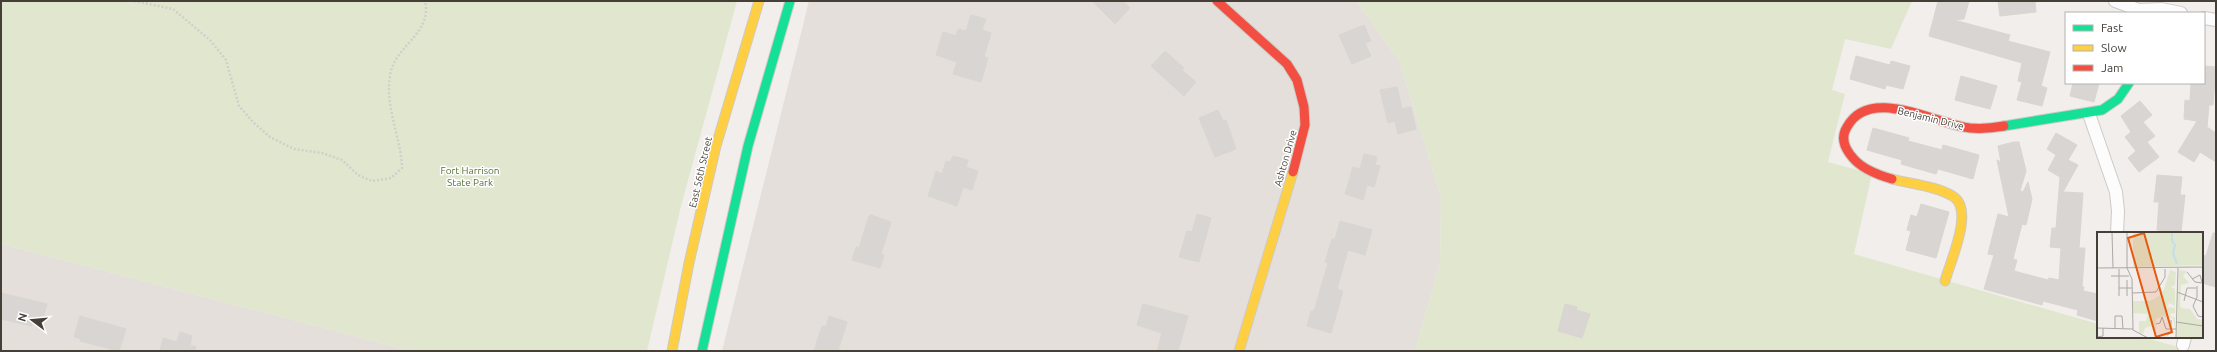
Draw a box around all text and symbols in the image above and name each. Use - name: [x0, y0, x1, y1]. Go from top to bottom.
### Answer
- legend: [2065, 12, 2205, 84]
- text: Fast: [2101, 21, 2123, 34]
- text: Slow: [2101, 41, 2127, 54]
- text: Jam: [2101, 61, 2123, 74]
- street label: Benjamin Drive: [1897, 105, 1965, 132]
- street label: Ashton Drive: [1272, 129, 1299, 188]
- street label: East 56th Street: [687, 136, 714, 209]
- park label: Fort Harrison State Park: [440, 165, 500, 188]
- inset map: [2097, 232, 2203, 338]
- north arrow: [12, 300, 52, 340]
- text: N: [15, 312, 29, 323]

